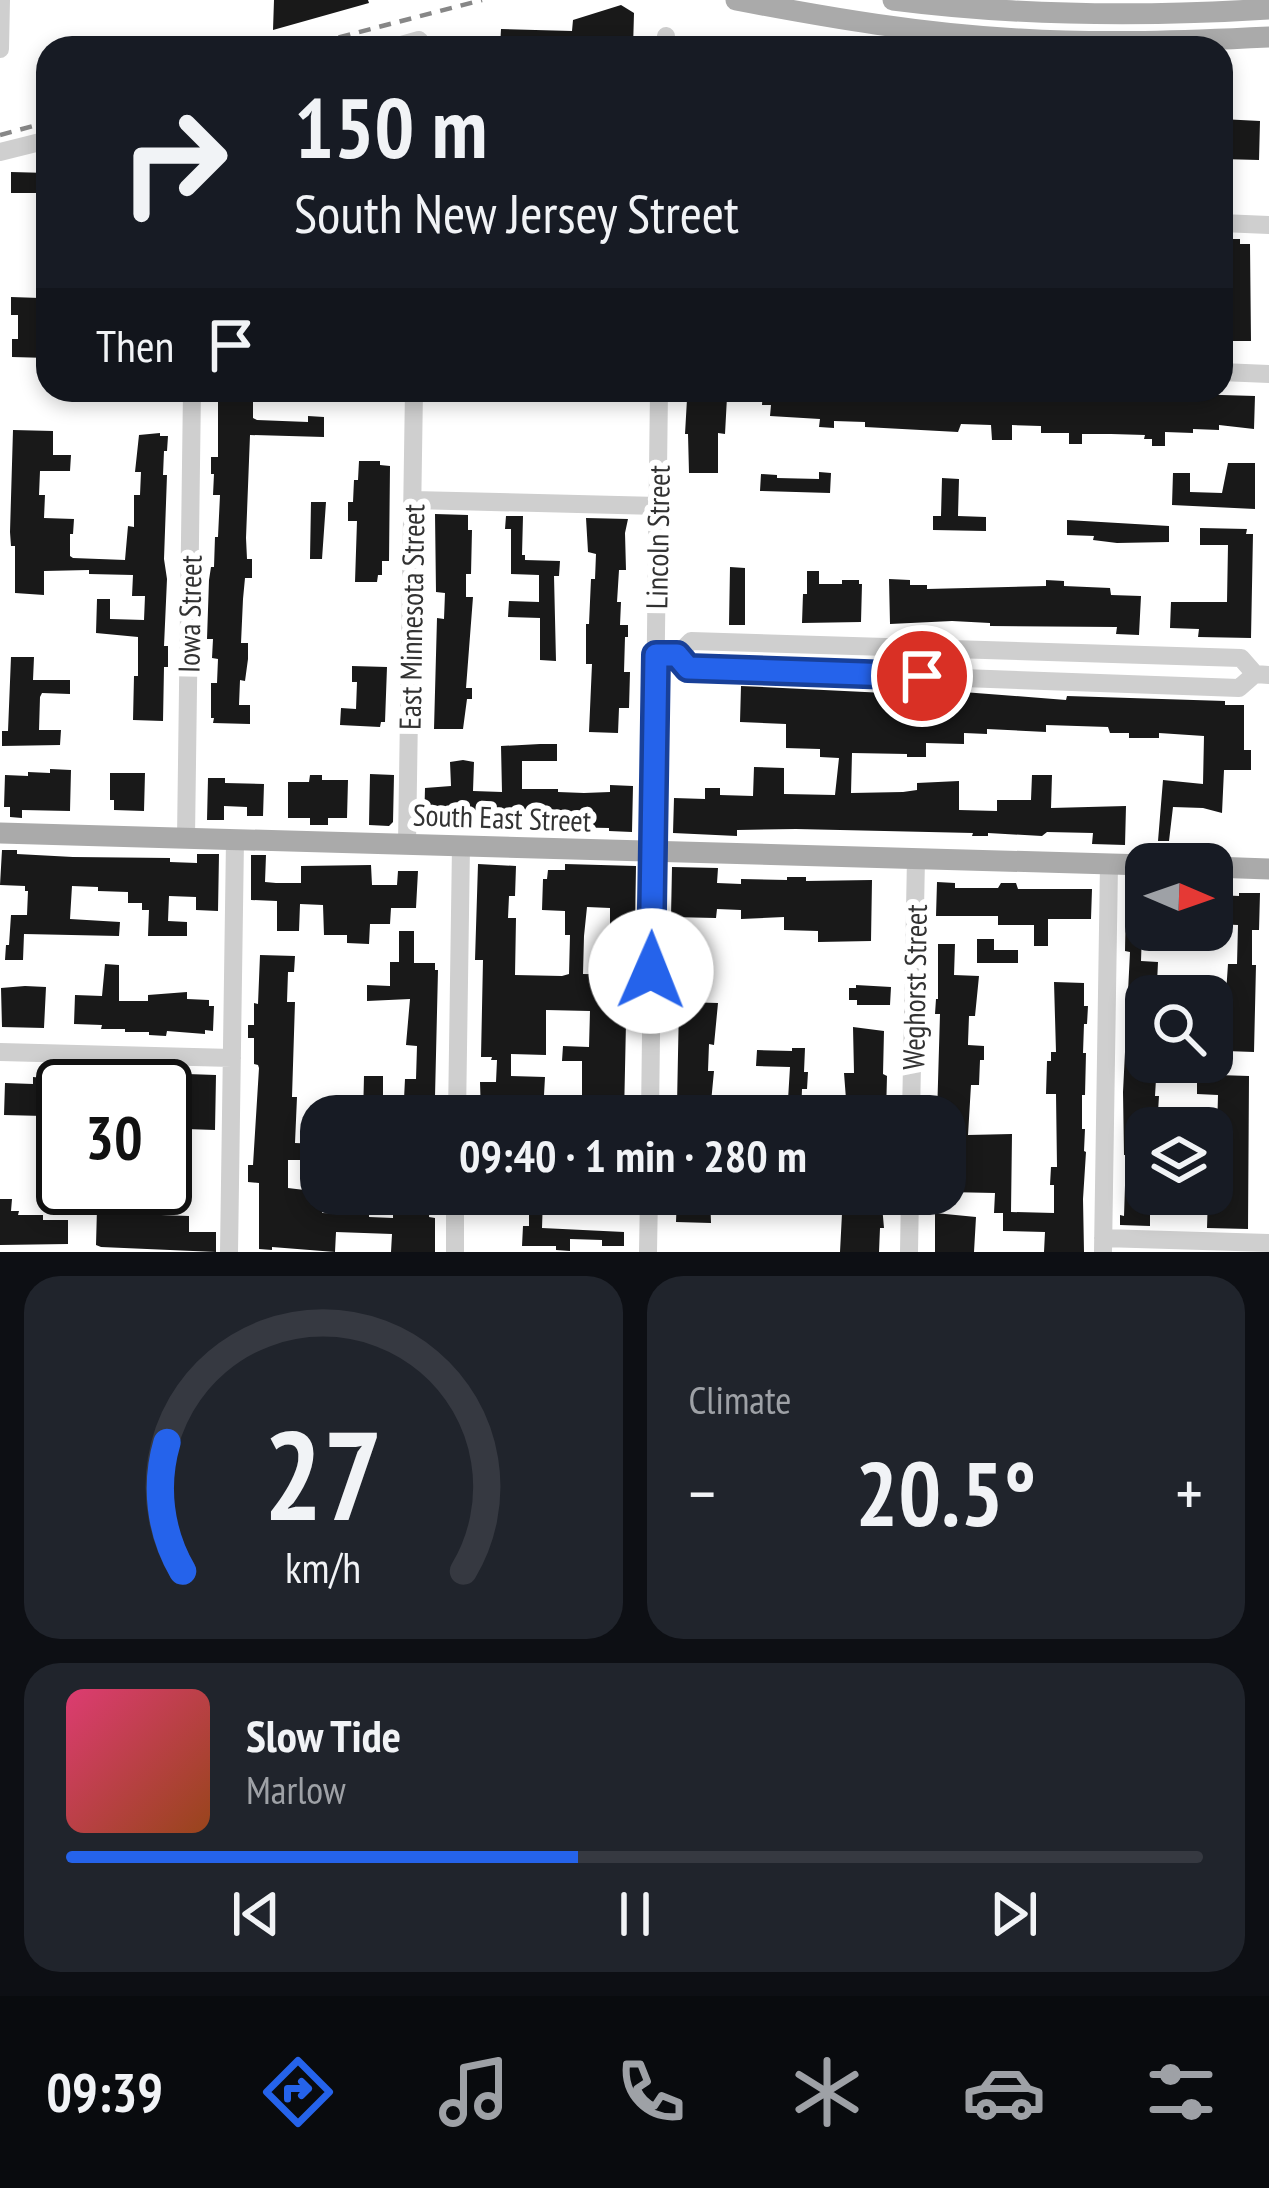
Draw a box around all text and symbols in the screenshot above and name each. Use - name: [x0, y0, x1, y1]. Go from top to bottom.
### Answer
- text: 150 m: [294, 72, 487, 181]
- icon: right: [96, 84, 252, 240]
- text: South New Jersey Street: [294, 178, 739, 248]
- icon: arrive: [198, 312, 264, 378]
- text: Then: [96, 316, 174, 374]
- street label: Lincoln Street: [636, 464, 678, 609]
- street label: East Minnesota Street: [390, 503, 432, 730]
- street label: Iowa Street: [168, 554, 210, 673]
- pin: [871, 625, 973, 727]
- icon: arrive: [889, 643, 955, 709]
- street label: South East Street: [412, 794, 593, 840]
- north arrow: [1125, 843, 1233, 951]
- map controls: [1125, 843, 1233, 1215]
- street label: Weghorst Street: [893, 903, 935, 1070]
- position arrow: [588, 908, 714, 1034]
- button: search: [1125, 975, 1233, 1083]
- speed limit sign: 30: [36, 1059, 192, 1215]
- button: layers: [1125, 1107, 1233, 1215]
- text: 09:40 · 1 min · 280 m: [459, 1126, 807, 1184]
- text: Climate: [689, 1374, 791, 1425]
- text: 27: [264, 1393, 383, 1554]
- text: 20.5°: [855, 1434, 1036, 1551]
- text: −: [689, 1450, 716, 1535]
- text: +: [1176, 1450, 1203, 1535]
- text: km/h: [285, 1538, 361, 1594]
- text: Slow Tide: [246, 1706, 401, 1764]
- text: Marlow: [246, 1764, 346, 1815]
- icon: previous: [223, 1881, 289, 1947]
- icon: pause: [602, 1881, 668, 1947]
- icon: next: [981, 1881, 1047, 1947]
- icon: directions: [256, 2050, 340, 2134]
- icon: music: [432, 2050, 516, 2134]
- icon: phone: [609, 2050, 693, 2134]
- icon: climate: [785, 2050, 869, 2134]
- icon: car: [962, 2050, 1046, 2134]
- icon: filters: [1139, 2050, 1223, 2134]
- text: 09:39: [46, 2057, 163, 2127]

